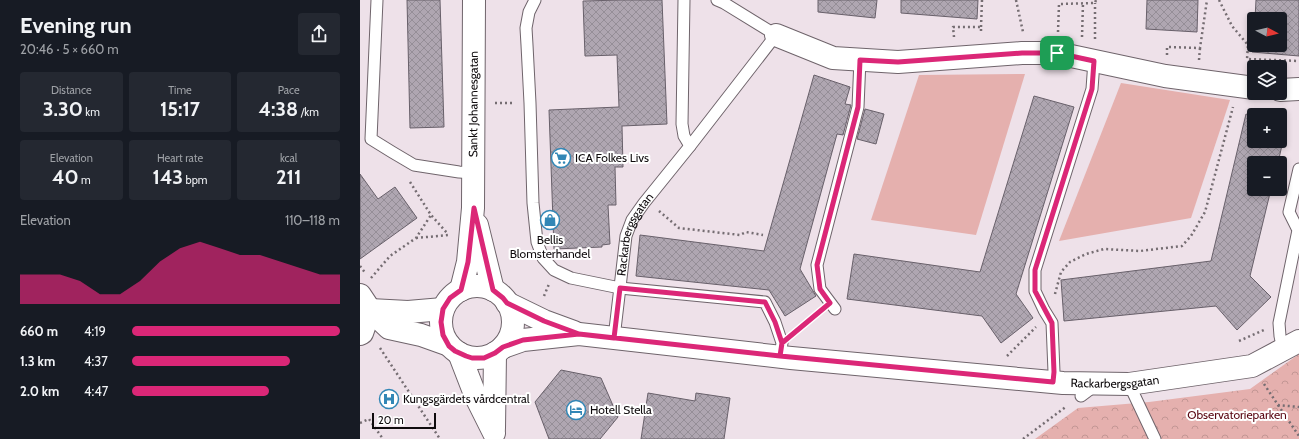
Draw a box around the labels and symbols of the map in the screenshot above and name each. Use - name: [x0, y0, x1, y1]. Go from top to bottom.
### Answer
- north arrow: [1247, 12, 1287, 52]
- pin: [1040, 36, 1074, 70]
- street label: Sankt Johannesgatan: [465, 51, 481, 157]
- supermarket icon: ICA Folkes Livs: [550, 147, 572, 169]
- place label: ICA Folkes Livs: [575, 150, 649, 165]
- street label: Rackarbergsgatan: [613, 189, 656, 277]
- shop icon: Bellis Blomsterhandel: [539, 209, 561, 231]
- place label: Bellis Blomsterhandel: [510, 232, 590, 261]
- street label: Rackarbergsgatan: [1070, 372, 1160, 391]
- hospital icon: Kungsgärdets vårdcentral: [378, 388, 400, 410]
- place label: Kungsgärdets vårdcentral: [403, 391, 530, 406]
- hotel icon: Hotell Stella: [565, 399, 587, 421]
- place label: Hotell Stella: [590, 402, 652, 417]
- park label: Observatorieparken: [1187, 407, 1287, 422]
- scale bar: [372, 411, 436, 430]

